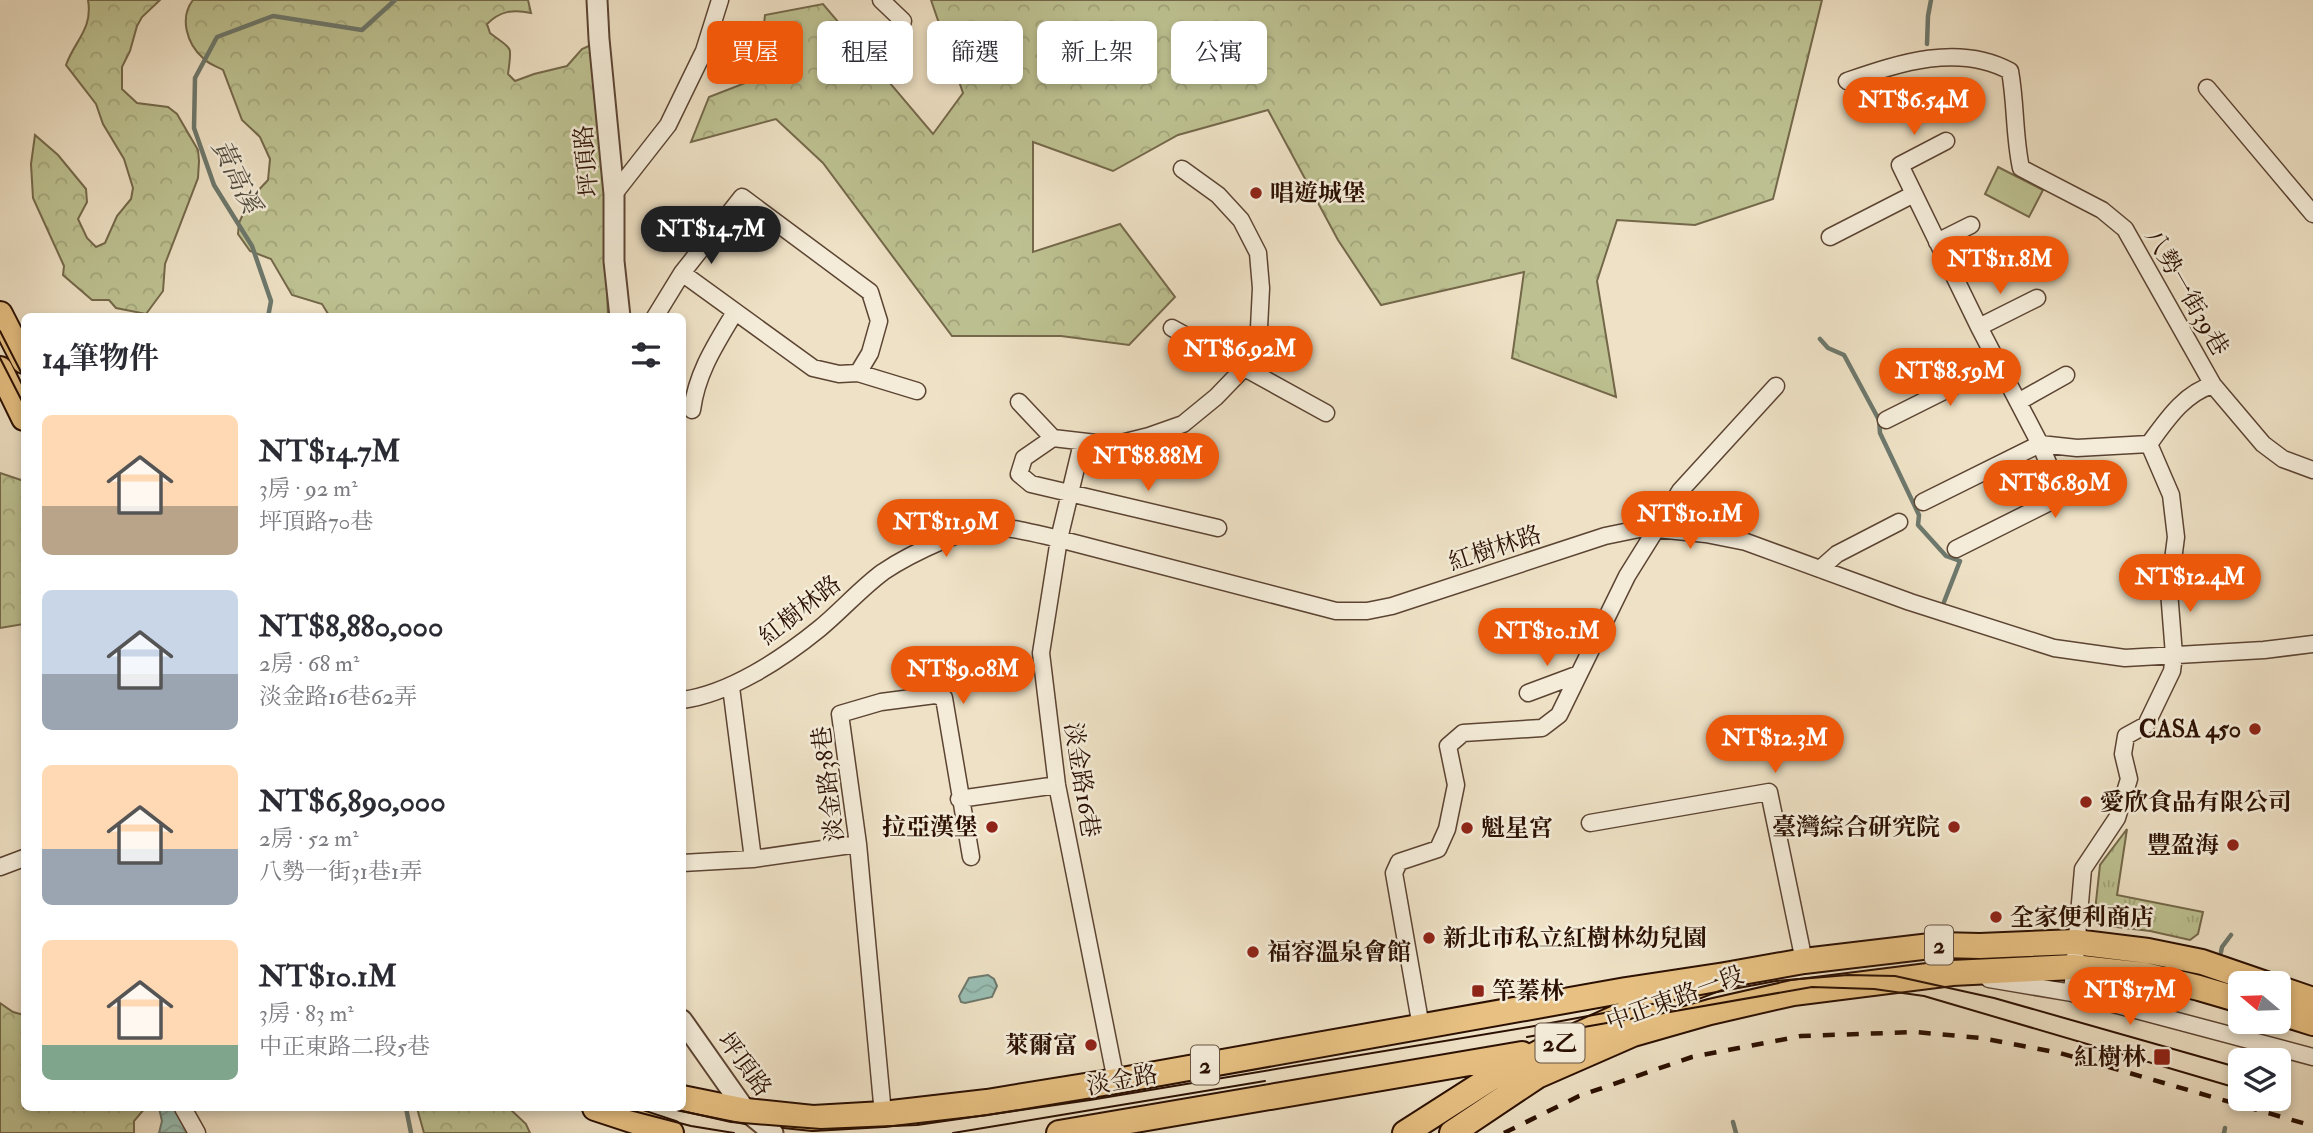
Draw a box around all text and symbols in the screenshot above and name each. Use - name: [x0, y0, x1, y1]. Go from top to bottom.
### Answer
- chip: 買屋: [707, 21, 803, 84]
- chip: 租屋: [817, 21, 913, 84]
- chip: 篩選: [927, 21, 1023, 84]
- chip: 新上架: [1037, 21, 1157, 84]
- chip: 公寓: [1171, 21, 1267, 84]
- pin: NT$6.54M: [1842, 78, 1986, 137]
- text: NT$6.54M: [1859, 85, 1969, 114]
- street label: 坪頂路: [568, 124, 605, 198]
- water label: 黃高溪: [205, 134, 269, 221]
- place label: 唱遊城堡: [1270, 178, 1366, 209]
- marker: 唱遊城堡: [1248, 185, 1264, 201]
- pin: NT$14.7M: [639, 206, 783, 266]
- text: NT$14.7M: [657, 214, 765, 243]
- street label: 八勢一街39巷: [2138, 223, 2235, 361]
- pin: NT$11.8M: [1928, 236, 2072, 296]
- text: NT$11.8M: [1948, 244, 2052, 273]
- pin: NT$6.92M: [1168, 326, 1312, 386]
- text: NT$6.92M: [1184, 334, 1296, 363]
- icon: filters: [627, 336, 665, 374]
- text: 14筆物件: [42, 340, 159, 377]
- pin: NT$8.59M: [1878, 348, 2022, 408]
- text: NT$8.59M: [1895, 356, 2005, 385]
- text: NT$14.7M: [259, 433, 400, 470]
- pin: NT$8.88M: [1076, 434, 1220, 493]
- text: NT$8.88M: [1093, 441, 1203, 470]
- icon: home: [98, 443, 182, 527]
- pin: NT$6.89M: [1983, 461, 2127, 520]
- text: NT$6.89M: [1999, 468, 2111, 497]
- text: 3房 · 92 m²: [259, 474, 358, 503]
- pin: NT$10.1M: [1618, 491, 1762, 551]
- text: NT$10.1M: [1637, 499, 1743, 528]
- pin: NT$11.9M: [874, 500, 1018, 559]
- text: 坪頂路70巷: [259, 507, 373, 536]
- text: NT$11.9M: [893, 507, 999, 536]
- street label: 紅樹林路: [1445, 519, 1546, 578]
- pin: NT$12.4M: [2118, 554, 2262, 614]
- text: NT$12.4M: [2135, 562, 2245, 591]
- street label: 紅樹林路: [753, 569, 848, 652]
- text: NT$8,880,000: [259, 608, 443, 645]
- pin: NT$10.1M: [1475, 608, 1619, 668]
- text: NT$10.1M: [1494, 616, 1600, 645]
- icon: home: [98, 618, 182, 702]
- pin: NT$9.08M: [891, 646, 1035, 706]
- text: 2房 · 68 m²: [259, 649, 359, 678]
- text: NT$9.08M: [907, 654, 1019, 683]
- text: 淡金路16巷62弄: [259, 682, 417, 711]
- place label: CASA 450: [2139, 714, 2241, 745]
- pin: NT$12.3M: [1703, 716, 1847, 775]
- street label: 淡金路16巷: [1057, 720, 1106, 840]
- marker: CASA 450: [2247, 721, 2263, 737]
- text: NT$12.3M: [1722, 723, 1828, 752]
- street label: 淡金路38巷: [806, 724, 851, 844]
- text: NT$6,890,000: [259, 783, 446, 820]
- place label: 愛欣食品有限公司: [2100, 787, 2292, 818]
- icon: home: [98, 793, 182, 877]
- marker: 愛欣食品有限公司: [2078, 794, 2094, 810]
- place label: 拉亞漢堡: [882, 812, 978, 843]
- place label: 臺灣綜合研究院: [1772, 812, 1940, 843]
- place label: 魁星宮: [1481, 813, 1553, 844]
- marker: 拉亞漢堡: [984, 819, 1000, 835]
- marker: 臺灣綜合研究院: [1946, 819, 1962, 835]
- marker: 魁星宮: [1459, 820, 1475, 836]
- text: 2房 · 52 m²: [259, 824, 359, 853]
- place label: 豐盈海: [2147, 830, 2219, 861]
- marker: 豐盈海: [2225, 837, 2241, 853]
- text: 八勢一街31巷1弄: [259, 857, 422, 886]
- place label: 全家便利商店: [2010, 902, 2154, 933]
- marker: 全家便利商店: [1988, 909, 2004, 925]
- place label: 新北市私立紅樹林幼兒園: [1443, 923, 1707, 954]
- road number: 2: [1925, 926, 1953, 964]
- marker: 新北市私立紅樹林幼兒園: [1421, 930, 1437, 946]
- place label: 福容溫泉會館: [1267, 937, 1411, 968]
- marker: 福容溫泉會館: [1245, 944, 1261, 960]
- text: NT$10.1M: [259, 958, 397, 995]
- street label: 中正東路一段: [1602, 959, 1748, 1038]
- icon: home: [98, 968, 182, 1052]
- pin: NT$17M: [2073, 968, 2187, 1027]
- north arrow: [2228, 971, 2291, 1034]
- map controls: [2228, 971, 2291, 1111]
- text: NT$17M: [2084, 975, 2176, 1004]
- place label: 竿蓁林: [1492, 976, 1564, 1007]
- marker: 竿蓁林: [1470, 983, 1486, 999]
- text: 3房 · 83 m²: [259, 999, 354, 1028]
- road number: 2乙: [1536, 1024, 1584, 1062]
- street label: 坪頂路: [711, 1026, 778, 1103]
- place label: 萊爾富: [1005, 1030, 1077, 1061]
- text: 中正東路二段5巷: [259, 1032, 430, 1061]
- marker: 萊爾富: [1083, 1037, 1099, 1053]
- place label: 紅樹林: [2074, 1042, 2146, 1073]
- road number: 2: [1191, 1046, 1219, 1084]
- marker: 紅樹林: [2152, 1047, 2172, 1067]
- button: layers: [2228, 1048, 2291, 1111]
- street label: 淡金路: [1084, 1059, 1160, 1102]

